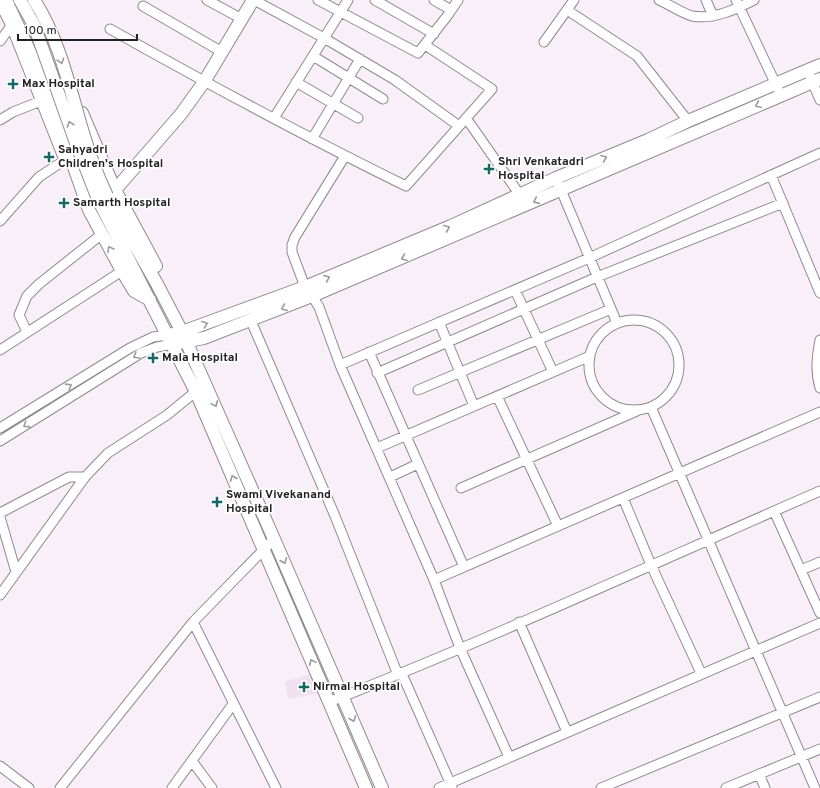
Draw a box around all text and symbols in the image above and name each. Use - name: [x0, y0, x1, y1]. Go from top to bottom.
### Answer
- scale bar: [18, 16, 137, 42]
- text: 100 m: [24, 23, 57, 39]
- one-way arrow: [56, 58, 65, 65]
- place label: Max Hospital: [22, 76, 95, 92]
- marker: Max Hospital: [7, 78, 19, 90]
- one-way arrow: [755, 100, 763, 108]
- one-way arrow: [66, 120, 74, 127]
- place label: Sahyadri Children's Hospital: [58, 142, 163, 172]
- marker: Sahyadri Children's Hospital: [43, 151, 55, 163]
- place label: Shri Venkatadri Hospital: [498, 154, 584, 184]
- one-way arrow: [601, 155, 608, 163]
- marker: Shri Venkatadri Hospital: [483, 163, 495, 175]
- place label: Samarth Hospital: [73, 195, 170, 211]
- one-way arrow: [533, 196, 540, 204]
- marker: Samarth Hospital: [58, 197, 70, 209]
- one-way arrow: [443, 224, 450, 232]
- one-way arrow: [107, 246, 115, 253]
- one-way arrow: [400, 253, 407, 261]
- one-way arrow: [322, 275, 330, 283]
- one-way arrow: [280, 303, 287, 311]
- one-way arrow: [202, 320, 209, 329]
- place label: Mala Hospital: [162, 350, 238, 366]
- one-way arrow: [133, 352, 140, 359]
- marker: Mala Hospital: [147, 352, 159, 364]
- one-way arrow: [65, 383, 72, 390]
- one-way arrow: [210, 399, 218, 407]
- one-way arrow: [23, 420, 30, 428]
- one-way arrow: [230, 475, 238, 483]
- place label: Swami Vivekanand Hospital: [226, 487, 331, 517]
- marker: Swami Vivekanand Hospital: [211, 496, 223, 508]
- one-way arrow: [279, 557, 287, 565]
- one-way arrow: [309, 659, 317, 666]
- place label: Nirmal Hospital: [313, 679, 400, 695]
- marker: Nirmal Hospital: [298, 681, 310, 693]
- one-way arrow: [348, 716, 356, 723]

